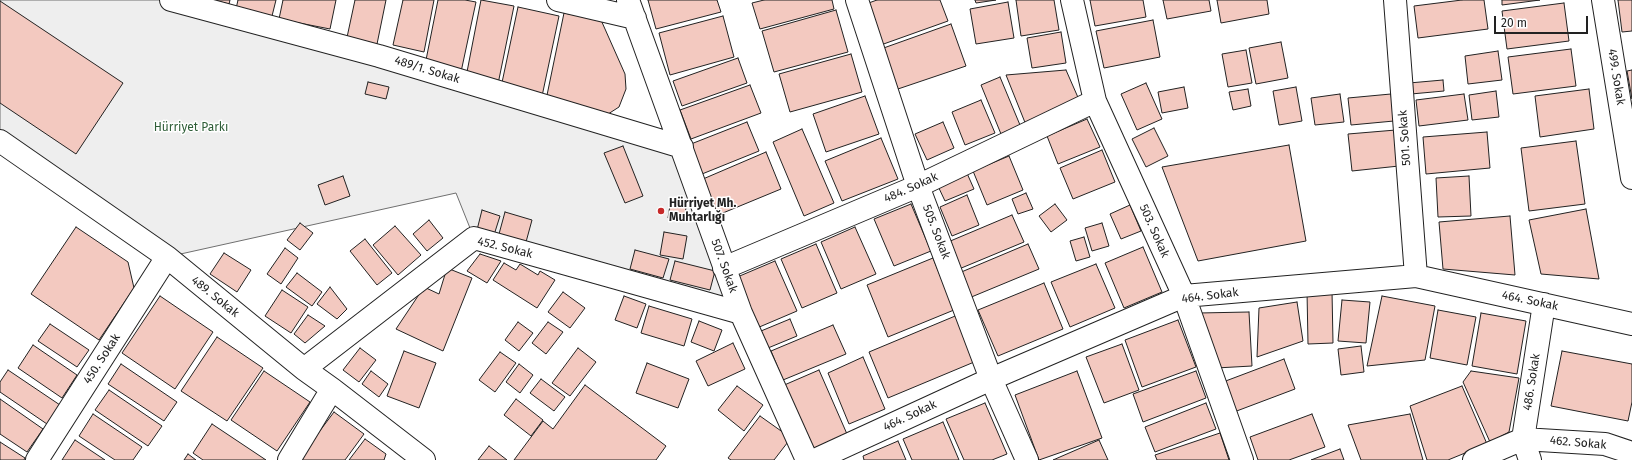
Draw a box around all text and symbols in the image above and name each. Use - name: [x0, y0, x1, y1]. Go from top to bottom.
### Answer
- scale bar: [1496, 8, 1590, 34]
- text: 20 m: [1501, 16, 1527, 30]
- street label: 499. Sokak: [1604, 48, 1628, 106]
- street label: 489/1. Sokak: [393, 53, 461, 87]
- street label: 501. Sokak: [1396, 110, 1414, 166]
- park label: Hürriyet Parkı: [154, 121, 228, 135]
- street label: 484. Sokak: [882, 170, 940, 206]
- place label: Hürriyet Mh. Muhtarlığı: [669, 197, 736, 225]
- street label: 503. Sokak: [1136, 202, 1172, 260]
- street label: 505. Sokak: [919, 203, 953, 261]
- marker: Hürriyet Mh. Muhtarlığı: [656, 206, 666, 216]
- street label: 452. Sokak: [476, 234, 534, 262]
- street label: 507. Sokak: [708, 237, 740, 295]
- street label: 489. Sokak: [188, 273, 242, 321]
- street label: 464. Sokak: [1181, 285, 1239, 307]
- street label: 464. Sokak: [1500, 288, 1560, 314]
- street label: 450. Sokak: [80, 331, 124, 387]
- street label: 486. Sokak: [1520, 352, 1544, 412]
- street label: 464. Sokak: [881, 397, 939, 435]
- street label: 462. Sokak: [1549, 433, 1607, 453]

